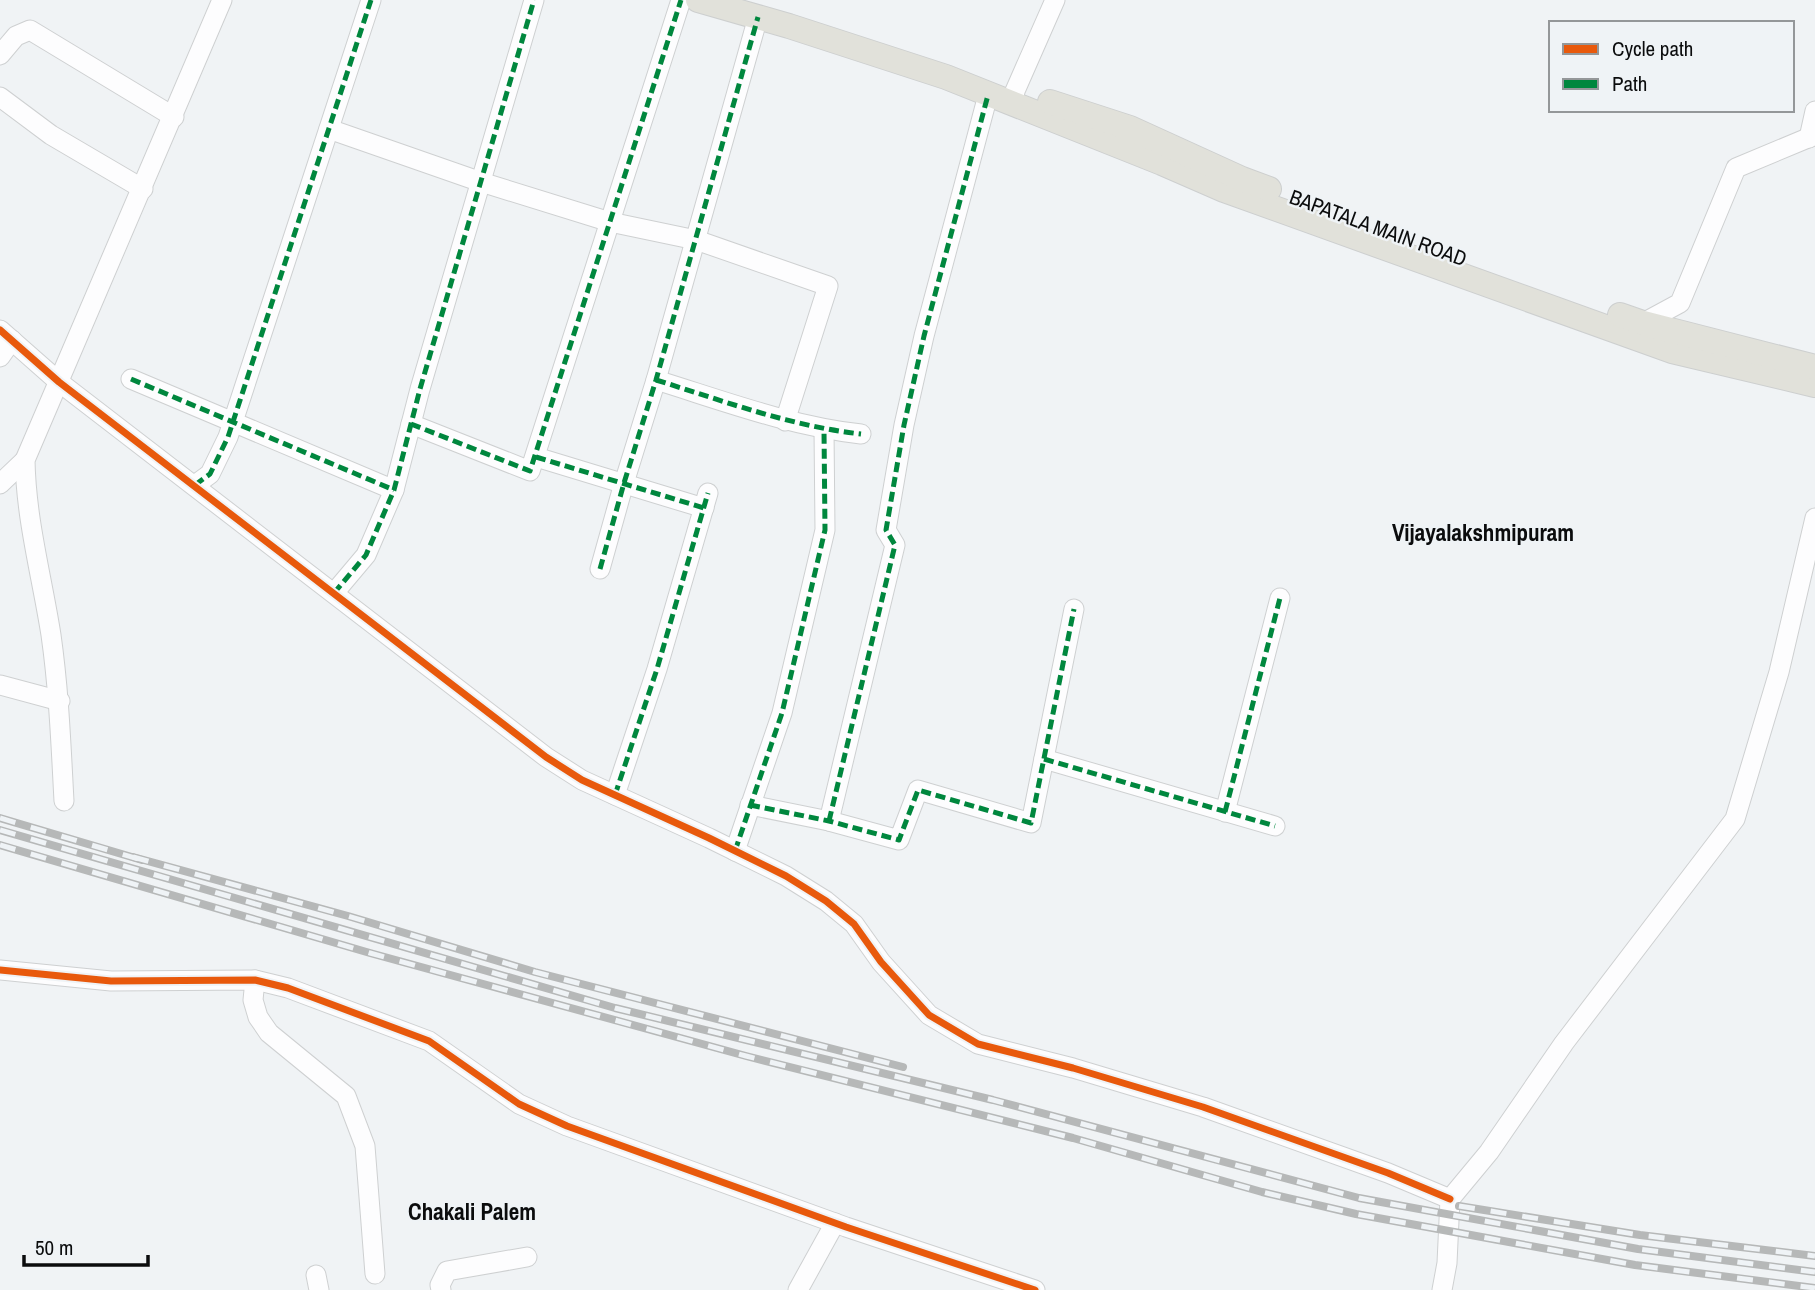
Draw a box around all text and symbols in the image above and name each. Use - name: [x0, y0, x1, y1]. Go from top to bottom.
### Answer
- legend: [1549, 21, 1794, 112]
- text: Cycle path: [1612, 34, 1693, 63]
- text: Path: [1612, 69, 1647, 98]
- street label: BAPATALA MAIN ROAD: [1286, 182, 1471, 273]
- district label: Vijayalakshmipuram: [1392, 517, 1574, 548]
- district label: Chakali Palem: [408, 1196, 536, 1227]
- scale bar: [24, 1224, 149, 1268]
- text: 50 m: [35, 1233, 73, 1262]

